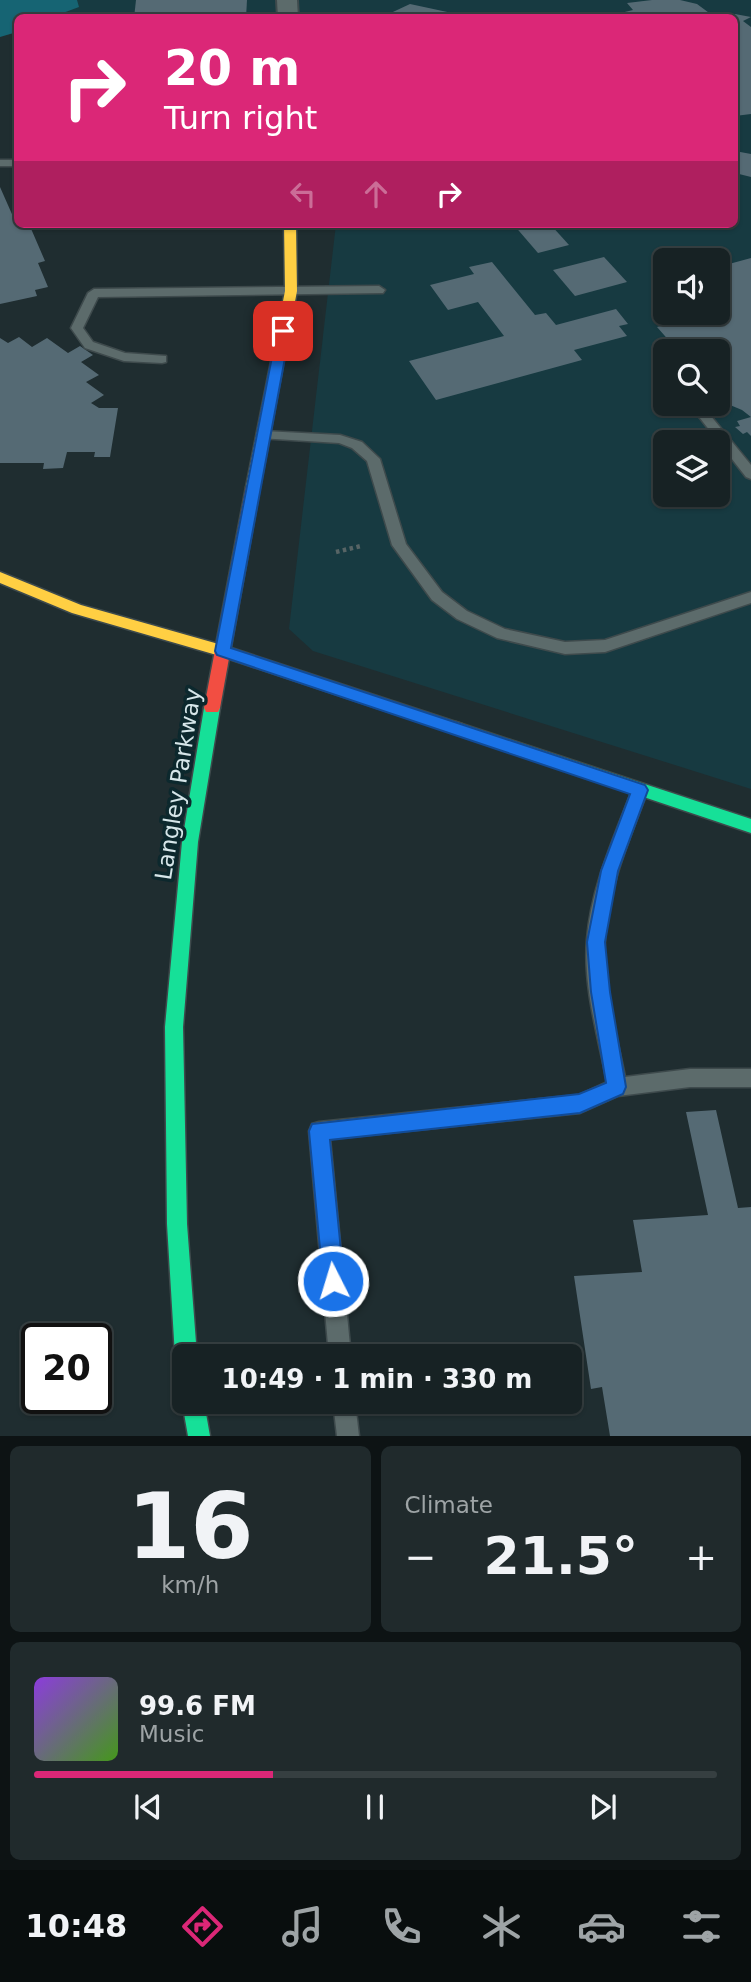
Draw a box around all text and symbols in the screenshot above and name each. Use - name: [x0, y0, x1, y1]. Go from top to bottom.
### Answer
- text: 20 m: [164, 40, 300, 97]
- icon: right: [49, 42, 140, 133]
- text: Turn right: [164, 99, 317, 137]
- icon: left: [284, 175, 322, 213]
- icon: ahead: [357, 175, 395, 213]
- icon: right: [430, 175, 468, 213]
- map controls: [653, 248, 730, 507]
- button: sound: [653, 248, 730, 325]
- pin: [253, 301, 313, 361]
- icon: arrive: [264, 312, 302, 350]
- button: search: [653, 339, 730, 416]
- button: layers: [653, 430, 730, 507]
- street label: Langley Parkway: [150, 686, 206, 882]
- position arrow: [296, 1244, 370, 1318]
- speed limit sign: 20: [21, 1323, 112, 1414]
- text: 10:49 · 1 min · 330 m: [222, 1364, 532, 1394]
- text: 16: [127, 1474, 254, 1579]
- text: Climate: [405, 1492, 493, 1518]
- text: 21.5°: [484, 1526, 638, 1586]
- text: −: [405, 1535, 436, 1579]
- text: +: [685, 1535, 717, 1579]
- text: km/h: [161, 1572, 219, 1598]
- text: 99.6 FM: [139, 1691, 256, 1721]
- text: Music: [139, 1721, 204, 1747]
- icon: previous: [129, 1788, 167, 1826]
- icon: pause: [356, 1788, 394, 1826]
- icon: next: [584, 1788, 622, 1826]
- icon: directions: [178, 1902, 227, 1951]
- icon: music: [278, 1902, 327, 1951]
- icon: phone: [377, 1902, 426, 1951]
- icon: climate: [477, 1902, 526, 1951]
- icon: car: [577, 1902, 626, 1951]
- icon: filters: [677, 1902, 726, 1951]
- text: 10:48: [25, 1907, 127, 1945]

